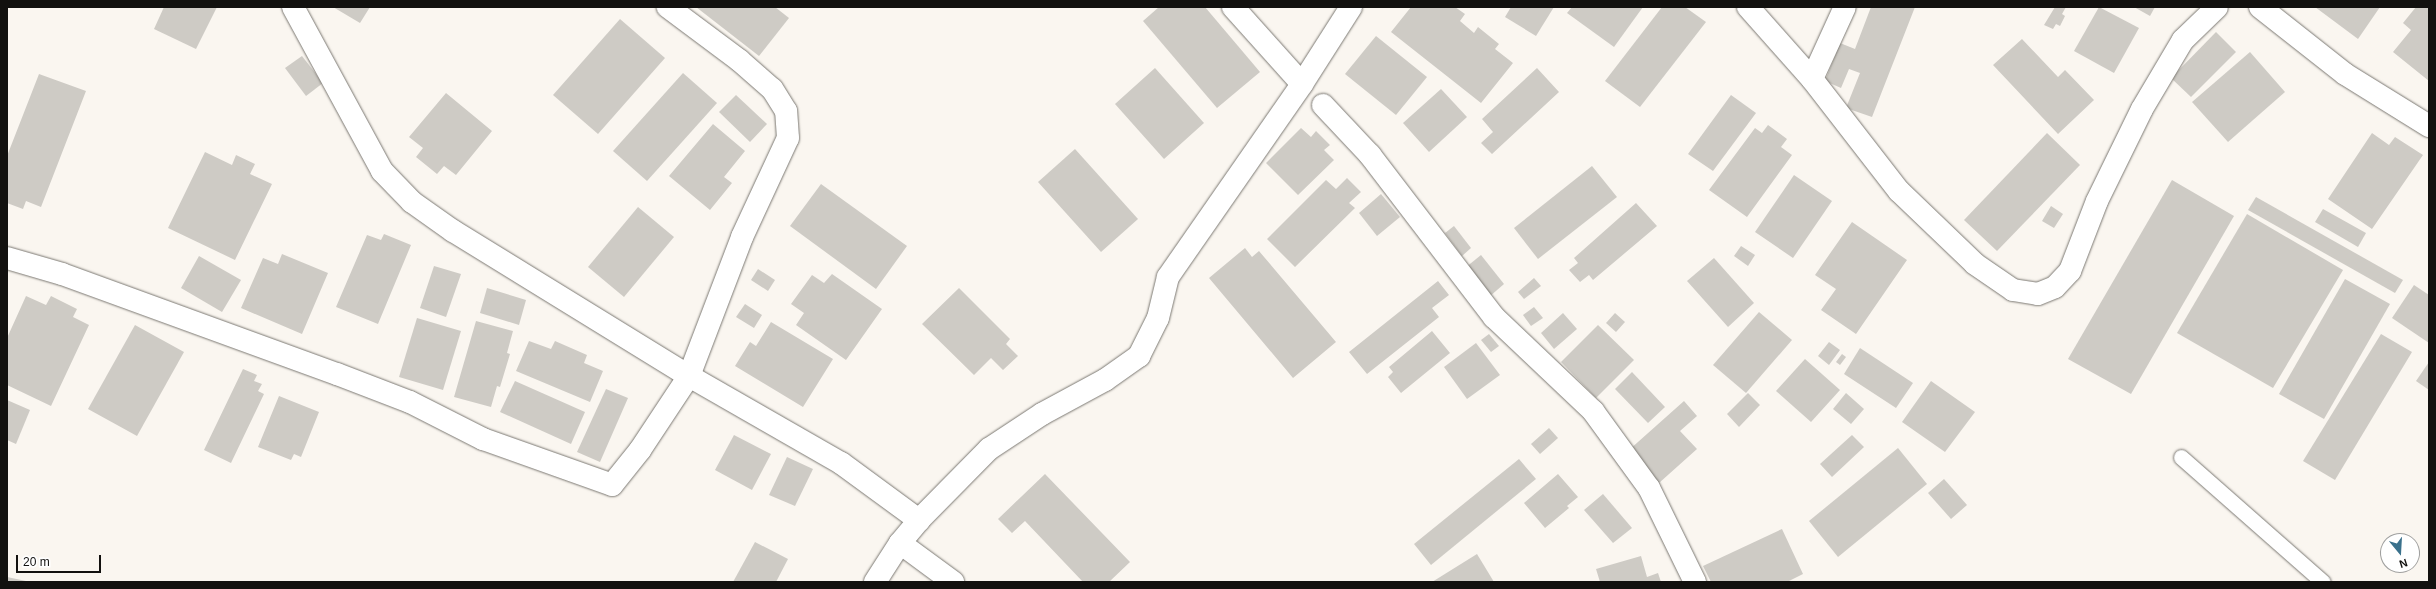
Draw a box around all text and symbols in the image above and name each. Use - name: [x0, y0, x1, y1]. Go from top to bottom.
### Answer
- north arrow: [2380, 533, 2420, 573]
- scale bar: [18, 547, 103, 573]
- text: 20 m: [23, 555, 50, 569]
- text: N: [2398, 557, 2409, 570]

